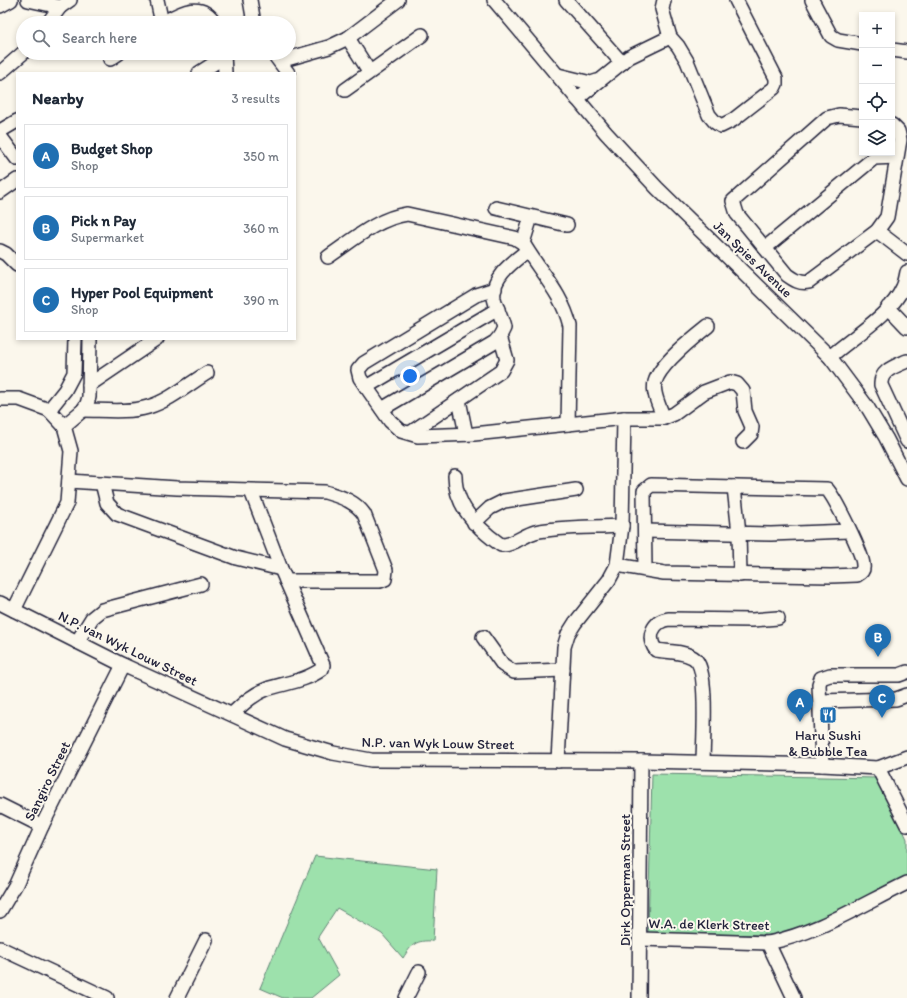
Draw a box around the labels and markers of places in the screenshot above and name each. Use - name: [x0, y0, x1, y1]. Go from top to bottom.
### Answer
- pin: B: [865, 624, 891, 657]
- pin: C: [869, 685, 895, 718]
- pin: A: [787, 689, 813, 722]
- restaurant icon: Haru Sushi & Bubble Tea: [818, 705, 838, 725]
- place label: Haru Sushi & Bubble Tea: [788, 727, 868, 760]

